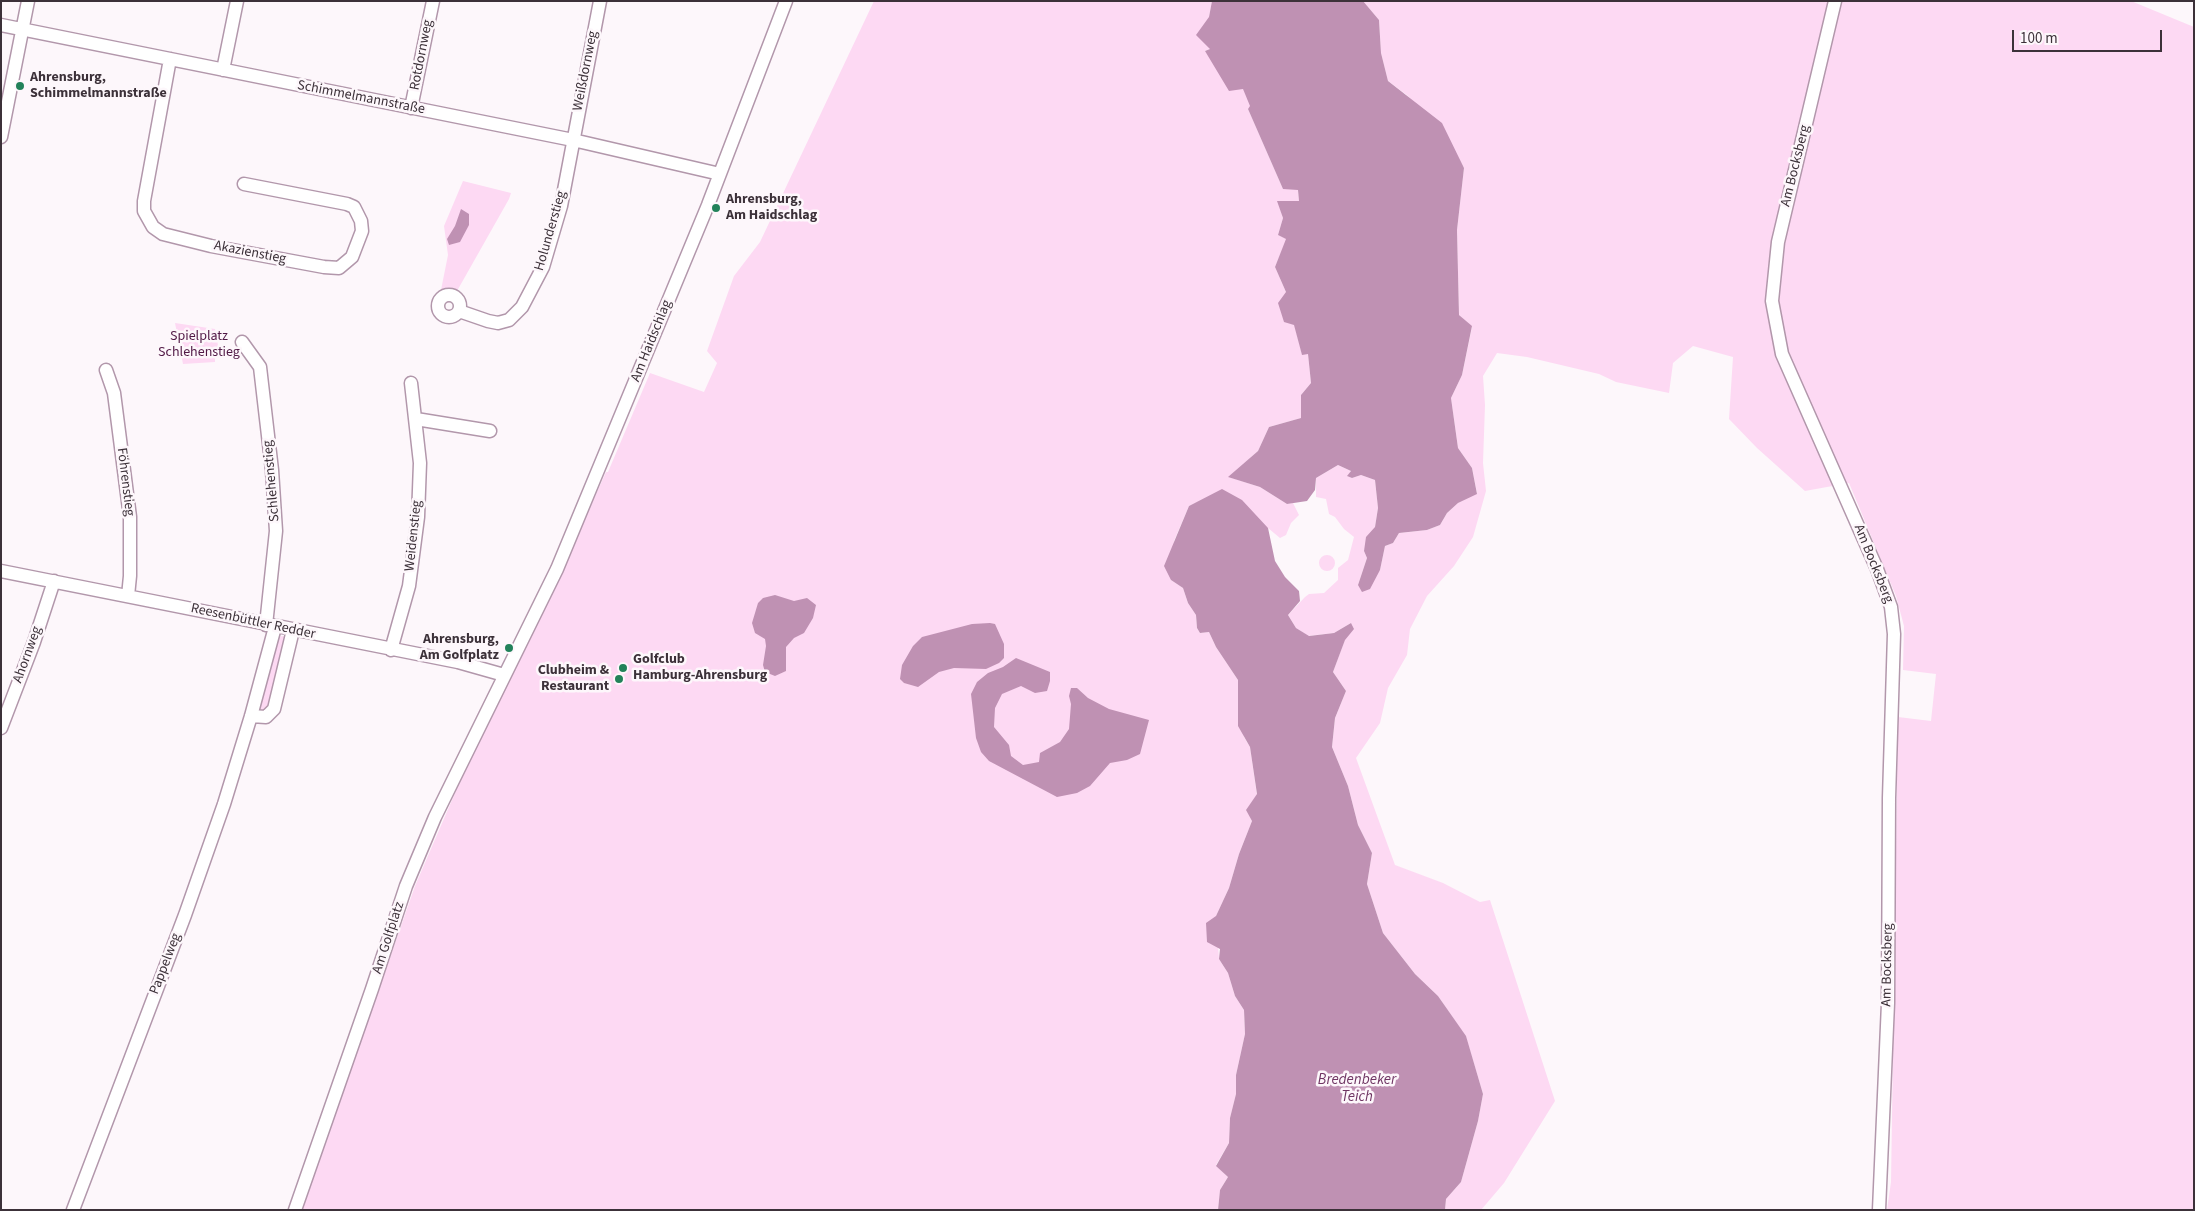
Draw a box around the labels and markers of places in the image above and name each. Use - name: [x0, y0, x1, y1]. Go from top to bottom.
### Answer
- place label: Ahrensburg, Schimmelmannstraße: [30, 70, 167, 102]
- marker: Ahrensburg, Schimmelmannstraße: [14, 80, 26, 92]
- place label: Ahrensburg, Am Haidschlag: [726, 192, 817, 224]
- marker: Ahrensburg, Am Haidschlag: [710, 202, 722, 214]
- place label: Ahrensburg, Am Golfplatz: [420, 632, 499, 664]
- marker: Ahrensburg, Am Golfplatz: [503, 642, 515, 654]
- place label: Golfclub Hamburg-Ahrensburg: [633, 652, 767, 684]
- marker: Golfclub Hamburg-Ahrensburg: [617, 662, 629, 674]
- place label: Clubheim & Restaurant: [538, 663, 609, 696]
- marker: Clubheim & Restaurant: [613, 673, 625, 685]

